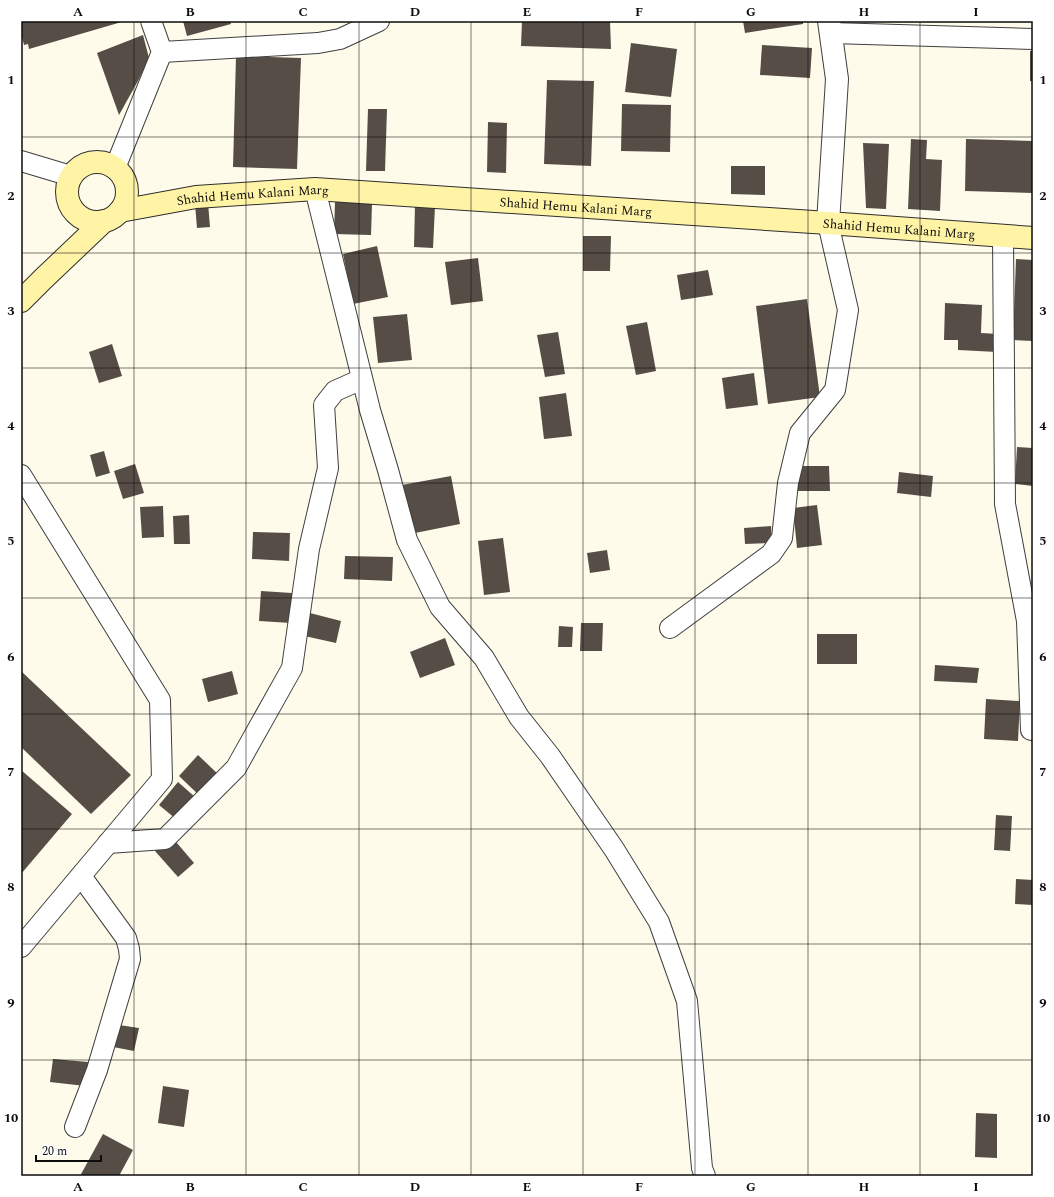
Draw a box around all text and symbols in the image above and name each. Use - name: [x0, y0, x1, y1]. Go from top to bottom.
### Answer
- text: A: [73, 2, 83, 22]
- text: B: [185, 2, 195, 22]
- text: C: [298, 2, 308, 22]
- text: D: [410, 2, 420, 22]
- text: E: [523, 2, 532, 22]
- text: F: [635, 2, 643, 22]
- text: G: [746, 2, 756, 22]
- text: H: [859, 2, 870, 22]
- text: I: [973, 2, 979, 22]
- text: 1: [7, 70, 15, 90]
- text: 1: [1039, 70, 1047, 90]
- street label: Shahid Hemu Kalani Marg: [175, 180, 329, 211]
- text: 2: [7, 186, 15, 206]
- text: 2: [1039, 186, 1047, 206]
- street label: Shahid Hemu Kalani Marg: [499, 192, 653, 222]
- street label: Shahid Hemu Kalani Marg: [822, 214, 976, 245]
- text: 3: [7, 301, 15, 321]
- text: 3: [1039, 301, 1047, 321]
- text: 4: [7, 416, 15, 436]
- text: 4: [1039, 416, 1047, 436]
- text: 5: [7, 531, 15, 551]
- text: 5: [1039, 531, 1047, 551]
- text: 6: [7, 647, 15, 667]
- text: 6: [1039, 647, 1047, 667]
- text: 7: [7, 762, 15, 782]
- text: 7: [1039, 762, 1047, 782]
- text: 8: [7, 877, 15, 897]
- text: 8: [1039, 877, 1047, 897]
- text: 9: [7, 993, 15, 1013]
- text: 9: [1039, 993, 1047, 1013]
- text: 10: [4, 1108, 18, 1128]
- text: 10: [1036, 1108, 1050, 1128]
- scale bar: [36, 1137, 101, 1163]
- text: 20 m: [42, 1142, 67, 1161]
- text: A: [73, 1177, 83, 1197]
- text: B: [185, 1177, 195, 1197]
- text: C: [298, 1177, 308, 1197]
- text: D: [410, 1177, 420, 1197]
- text: E: [523, 1177, 532, 1197]
- text: F: [635, 1177, 643, 1197]
- text: G: [746, 1177, 756, 1197]
- text: H: [859, 1177, 870, 1197]
- text: I: [973, 1177, 979, 1197]

